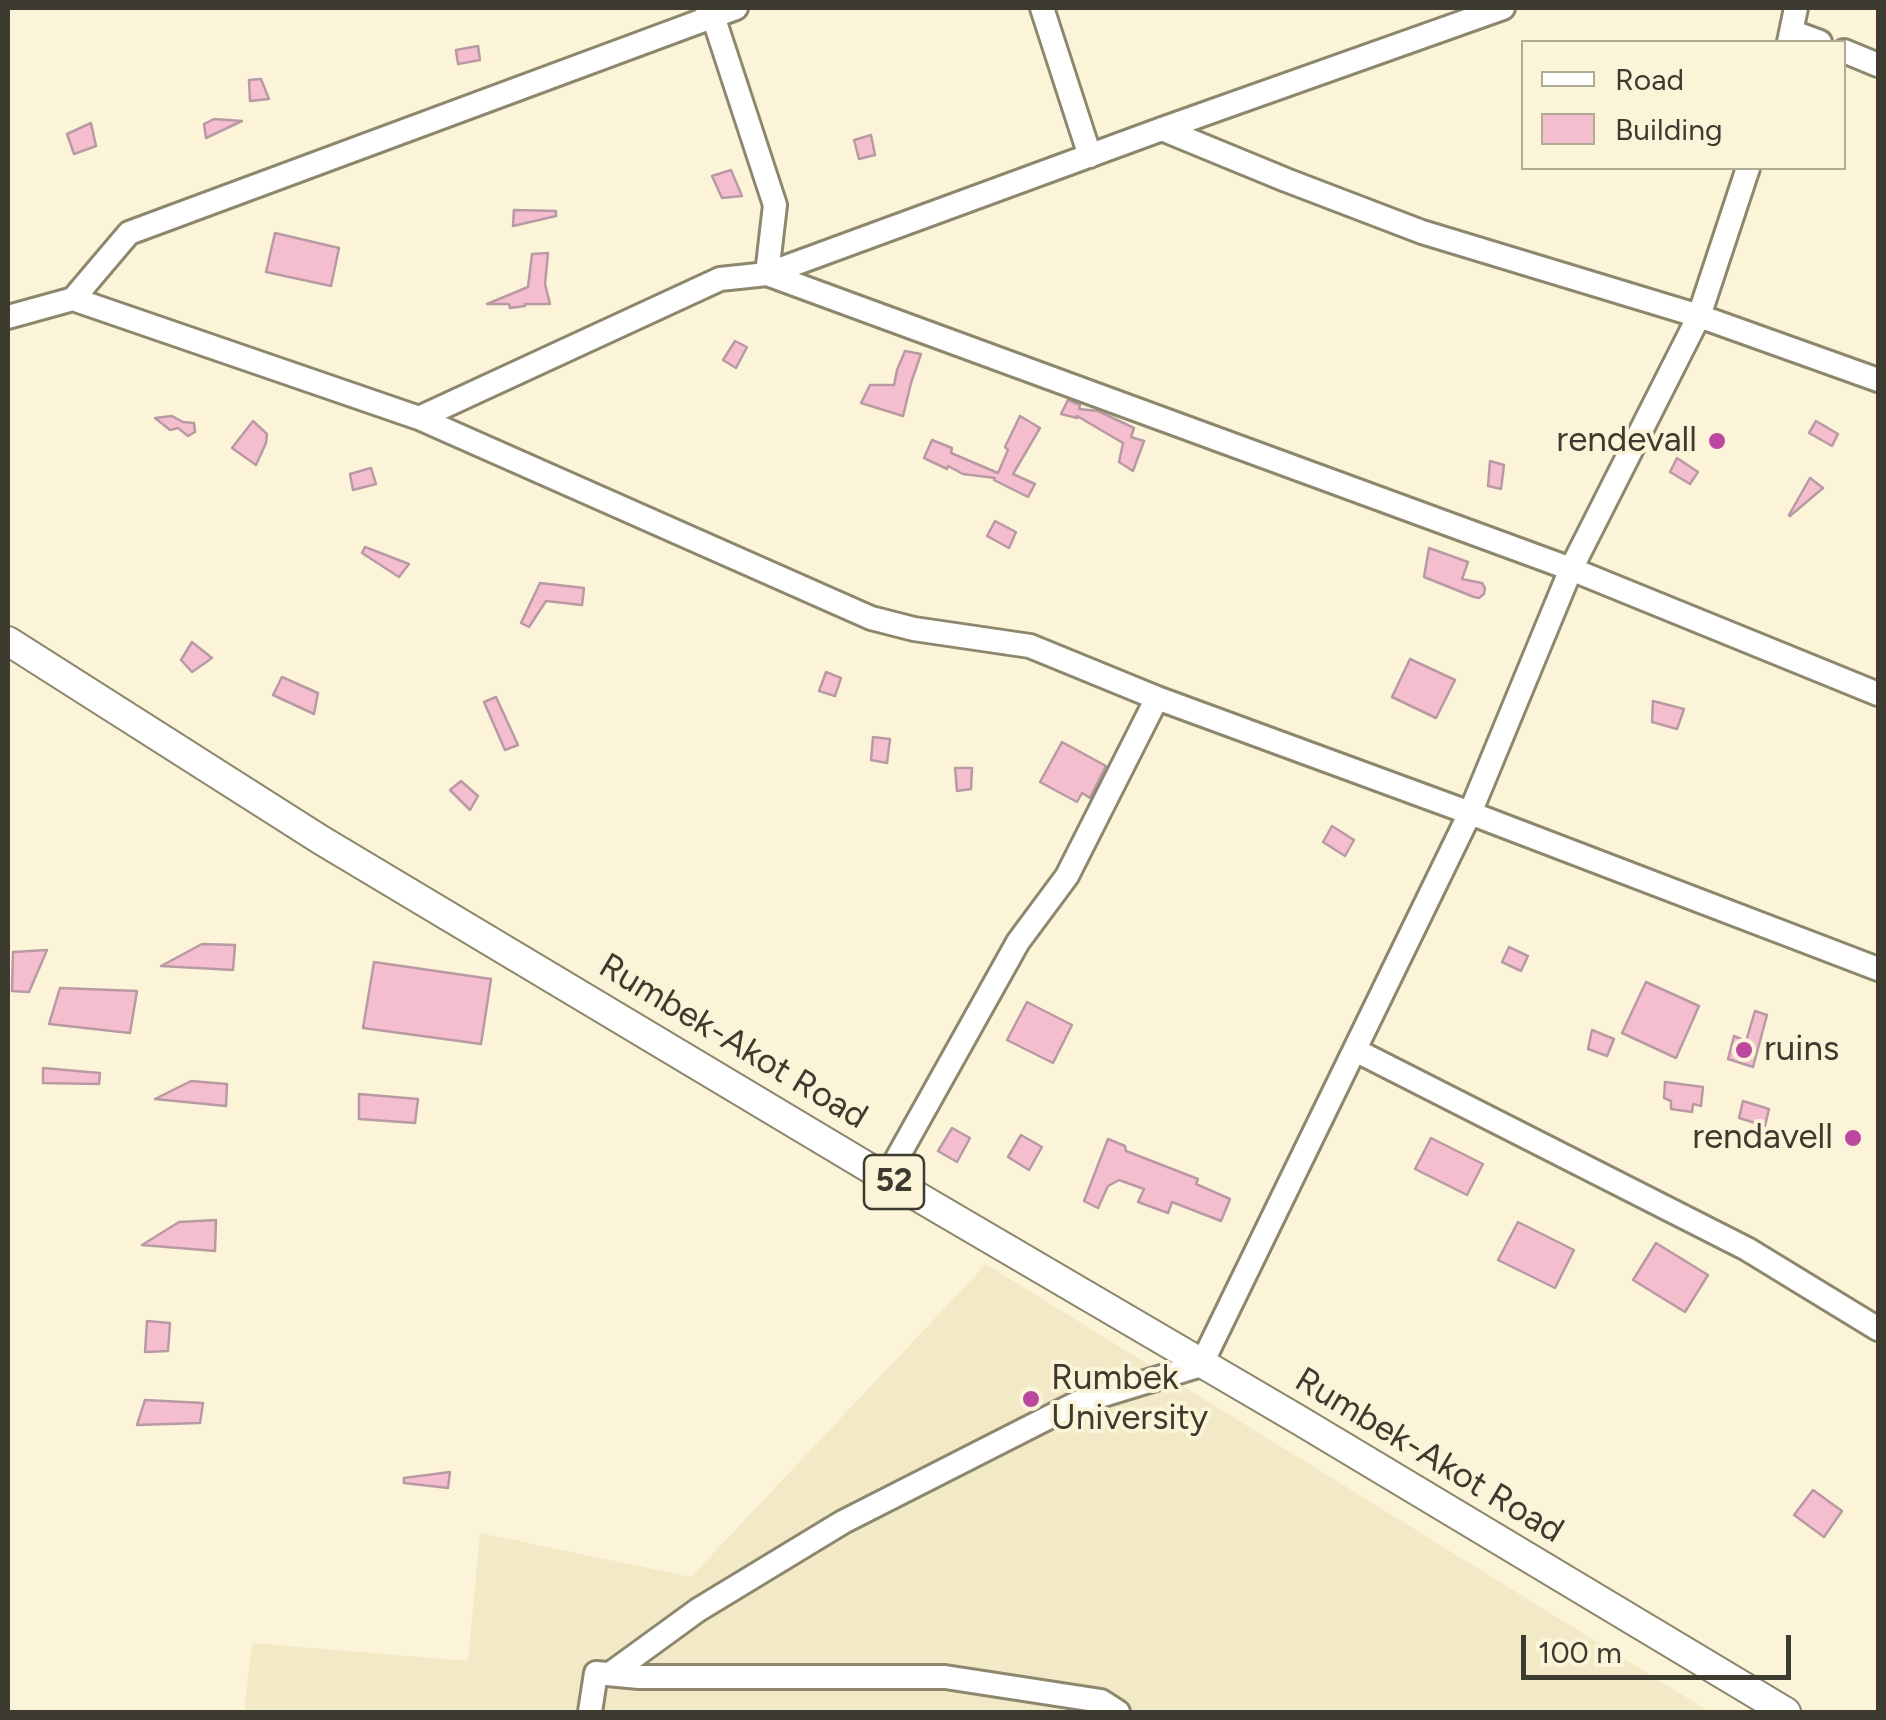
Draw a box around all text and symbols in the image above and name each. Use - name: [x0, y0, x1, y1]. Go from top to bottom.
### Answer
- legend: [1521, 40, 1846, 170]
- text: Road: [1615, 61, 1684, 98]
- text: Building: [1615, 111, 1723, 148]
- place label: rendevall: [1556, 420, 1697, 462]
- marker: rendevall: [1706, 430, 1728, 452]
- street label: Rumbek-Akot Road: [591, 945, 875, 1139]
- place label: ruins: [1764, 1029, 1839, 1071]
- marker: ruins: [1733, 1039, 1755, 1061]
- place label: rendavell: [1692, 1117, 1833, 1159]
- marker: rendavell: [1842, 1127, 1864, 1149]
- road number: 52: [864, 1155, 924, 1209]
- place label: Rumbek University: [1051, 1358, 1208, 1440]
- street label: Rumbek-Akot Road: [1287, 1359, 1571, 1553]
- marker: Rumbek University: [1020, 1388, 1042, 1410]
- scale bar: [1526, 1615, 1796, 1677]
- text: 100 m: [1538, 1634, 1622, 1671]

